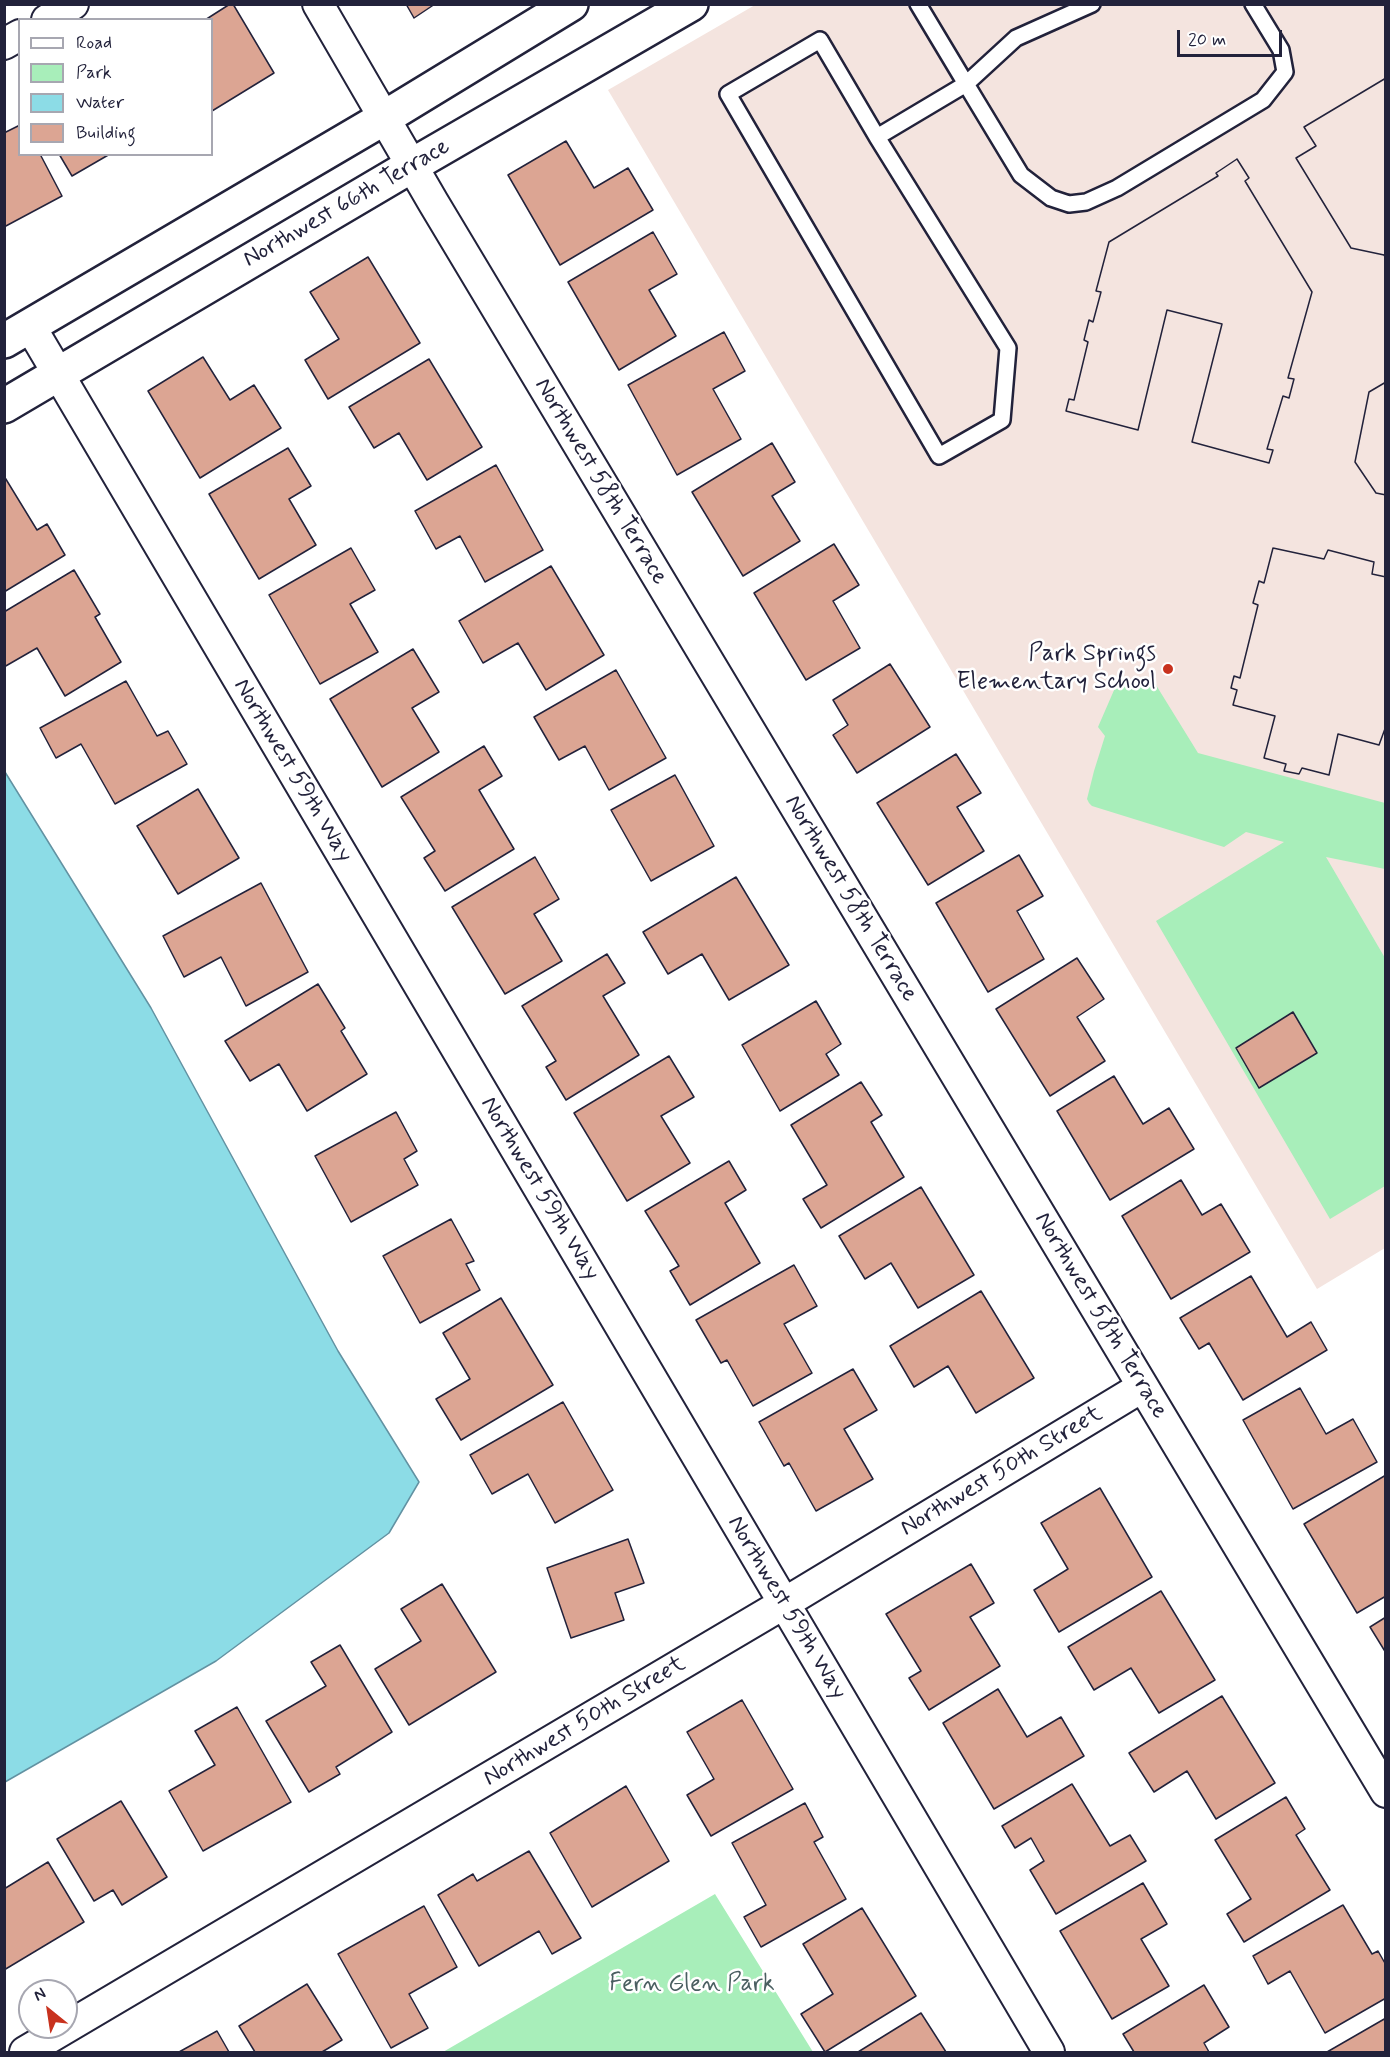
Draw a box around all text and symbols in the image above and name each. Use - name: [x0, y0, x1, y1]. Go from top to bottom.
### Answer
- legend: [18, 18, 213, 156]
- scale bar: [1180, 18, 1285, 56]
- text: 20 m: [1188, 28, 1226, 52]
- text: Road: [76, 31, 112, 55]
- text: Park: [76, 61, 112, 85]
- text: Water: [76, 91, 124, 115]
- text: Building: [76, 121, 136, 145]
- street label: Northwest 66th Terrace: [238, 133, 456, 275]
- street label: Northwest 58th Terrace: [527, 373, 673, 591]
- place label: Park Springs Elementary School: [957, 641, 1156, 697]
- marker: Park Springs Elementary School: [1161, 662, 1175, 676]
- street label: Northwest 59th Way: [226, 674, 358, 868]
- street label: Northwest 58th Terrace: [777, 790, 923, 1008]
- street label: Northwest 59th Way: [473, 1092, 605, 1286]
- street label: Northwest 58th Terrace: [1027, 1207, 1173, 1425]
- street label: Northwest 50th Street: [896, 1400, 1108, 1544]
- street label: Northwest 59th Way: [720, 1511, 852, 1705]
- street label: Northwest 50th Street: [479, 1650, 691, 1794]
- park label: Fern Glen Park: [609, 1971, 775, 1999]
- north arrow: [18, 1979, 78, 2039]
- text: N: [30, 1983, 50, 2006]

